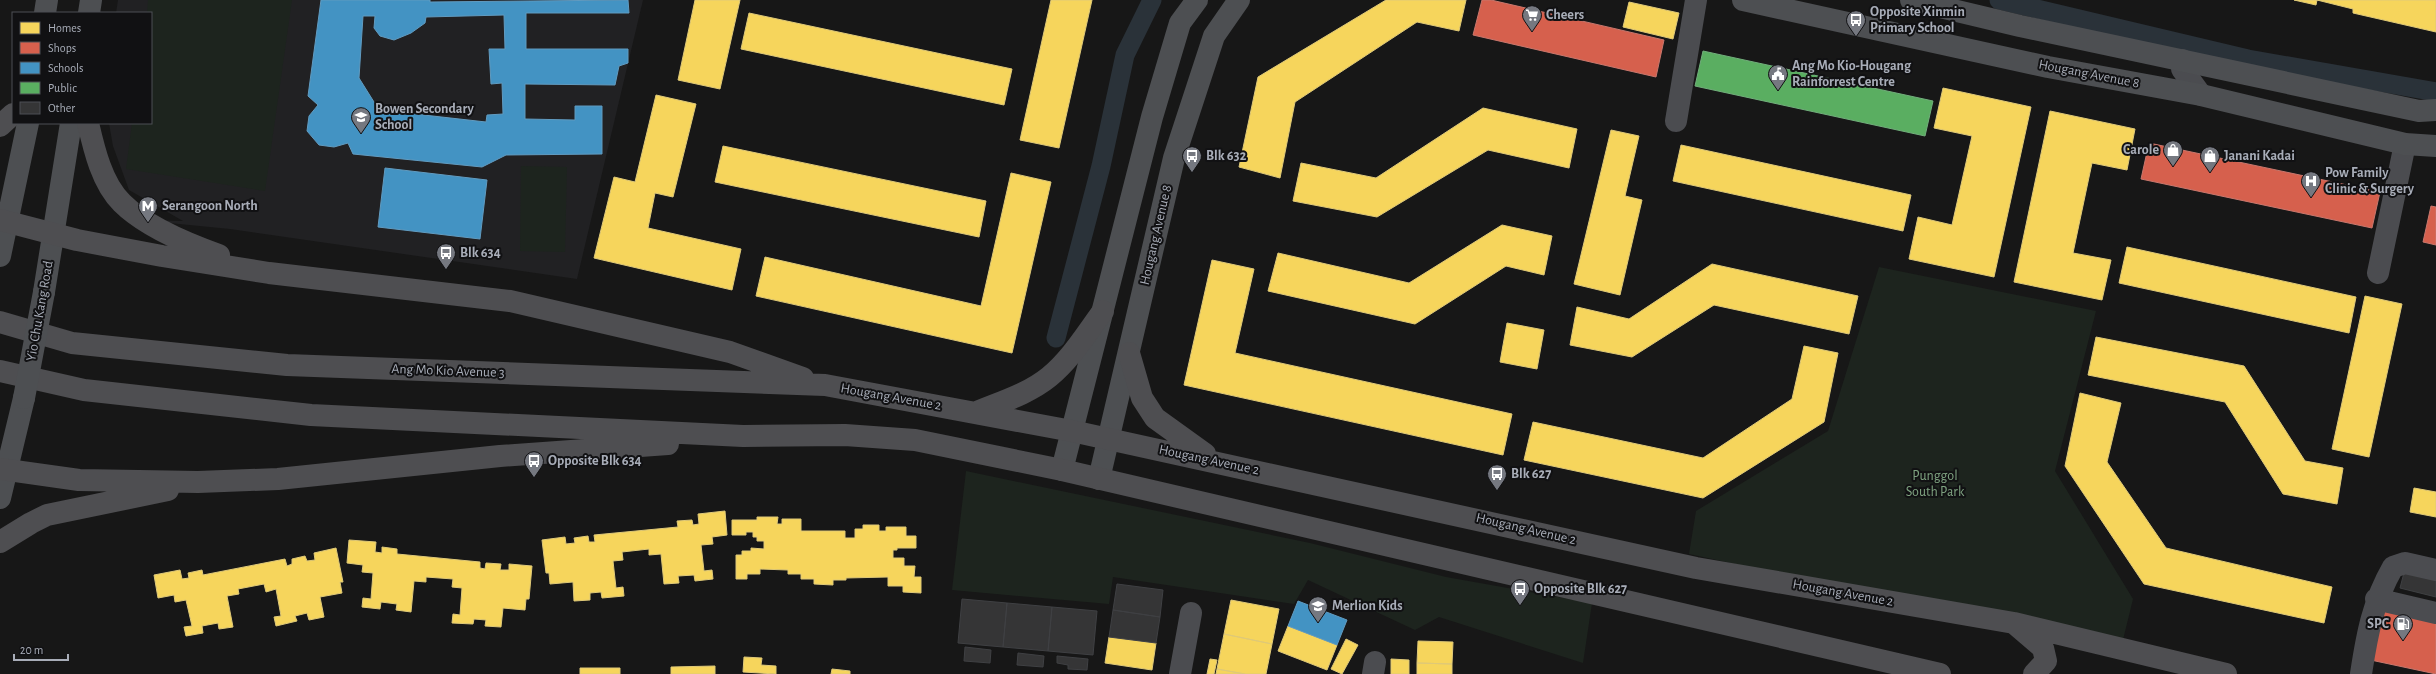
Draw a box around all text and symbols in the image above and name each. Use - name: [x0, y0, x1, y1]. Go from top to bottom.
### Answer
- supermarket icon: Cheers: [1521, 4, 1543, 32]
- place label: Opposite Xinmin Primary School: [1870, 5, 1965, 35]
- place label: Cheers: [1546, 8, 1584, 22]
- bus stop icon: Opposite Xinmin Primary School: [1845, 9, 1867, 37]
- legend: [12, 12, 152, 124]
- text: Homes: [48, 22, 81, 34]
- text: Shops: [48, 42, 76, 54]
- street label: Hougang Avenue 8: [2037, 57, 2141, 91]
- place label: Ang Mo Kio-Hougang Rainforrest Centre: [1792, 59, 1912, 89]
- text: Schools: [48, 62, 83, 74]
- public building icon: Ang Mo Kio-Hougang Rainforrest Centre: [1767, 63, 1789, 91]
- text: Public: [48, 82, 77, 94]
- text: Other: [48, 102, 75, 114]
- place label: Bowen Secondary School: [375, 102, 474, 132]
- school or university icon: Bowen Secondary School: [350, 106, 372, 134]
- shop icon: Carole: [2162, 139, 2184, 167]
- place label: Carole: [2123, 143, 2159, 157]
- bus stop icon: Blk 632: [1181, 145, 1203, 173]
- shop icon: Janani Kadai: [2199, 145, 2221, 173]
- place label: Blk 632: [1206, 149, 1247, 163]
- place label: Janani Kadai: [2224, 149, 2295, 163]
- place label: Pow Family Clinic & Surgery: [2325, 166, 2415, 196]
- hospital icon: Pow Family Clinic & Surgery: [2300, 170, 2322, 198]
- street label: Hougang Avenue 8: [1138, 184, 1174, 286]
- metro station icon: Serangoon North: [137, 195, 159, 223]
- place label: Serangoon North: [162, 199, 258, 213]
- bus stop icon: Blk 634: [435, 242, 457, 270]
- place label: Blk 634: [460, 246, 501, 260]
- street label: Yio Chu Kang Road: [24, 260, 56, 362]
- street label: Ang Mo Kio Avenue 3: [391, 362, 505, 380]
- street label: Hougang Avenue 2: [839, 381, 943, 413]
- street label: Hougang Avenue 2: [1158, 443, 1260, 477]
- bus stop icon: Opposite Blk 634: [523, 450, 545, 478]
- place label: Opposite Blk 634: [548, 454, 641, 468]
- bus stop icon: Blk 627: [1486, 463, 1508, 491]
- place label: Blk 627: [1511, 467, 1551, 481]
- park label: Punggol South Park: [1906, 469, 1965, 499]
- street label: Hougang Avenue 2: [1475, 511, 1577, 547]
- street label: Hougang Avenue 2: [1791, 577, 1895, 609]
- bus stop icon: Opposite Blk 627: [1509, 578, 1531, 606]
- place label: Opposite Blk 627: [1534, 582, 1627, 596]
- school or university icon: Merlion Kids: [1307, 595, 1329, 623]
- place label: Merlion Kids: [1332, 599, 1403, 613]
- fuel station icon: SPC: [2392, 613, 2414, 641]
- place label: SPC: [2367, 617, 2390, 631]
- scale bar: [14, 636, 68, 662]
- text: 20 m: [20, 644, 43, 656]

